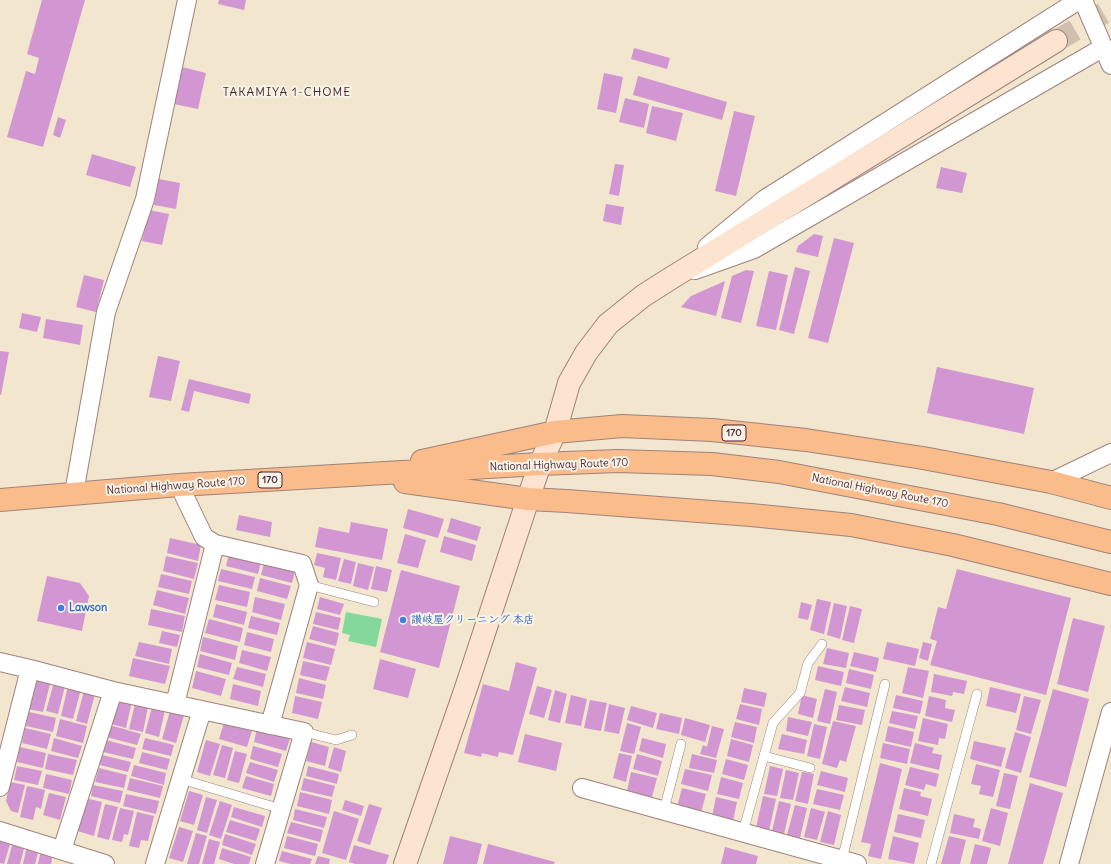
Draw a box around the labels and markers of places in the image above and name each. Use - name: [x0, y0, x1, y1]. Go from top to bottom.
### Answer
- place label: Lawson: [69, 601, 107, 615]
- marker: Lawson: [56, 603, 66, 613]
- place label: 讃岐屋クリーニング 本店: [411, 613, 535, 627]
- marker: 讃岐屋クリーニング 本店: [398, 615, 408, 625]

